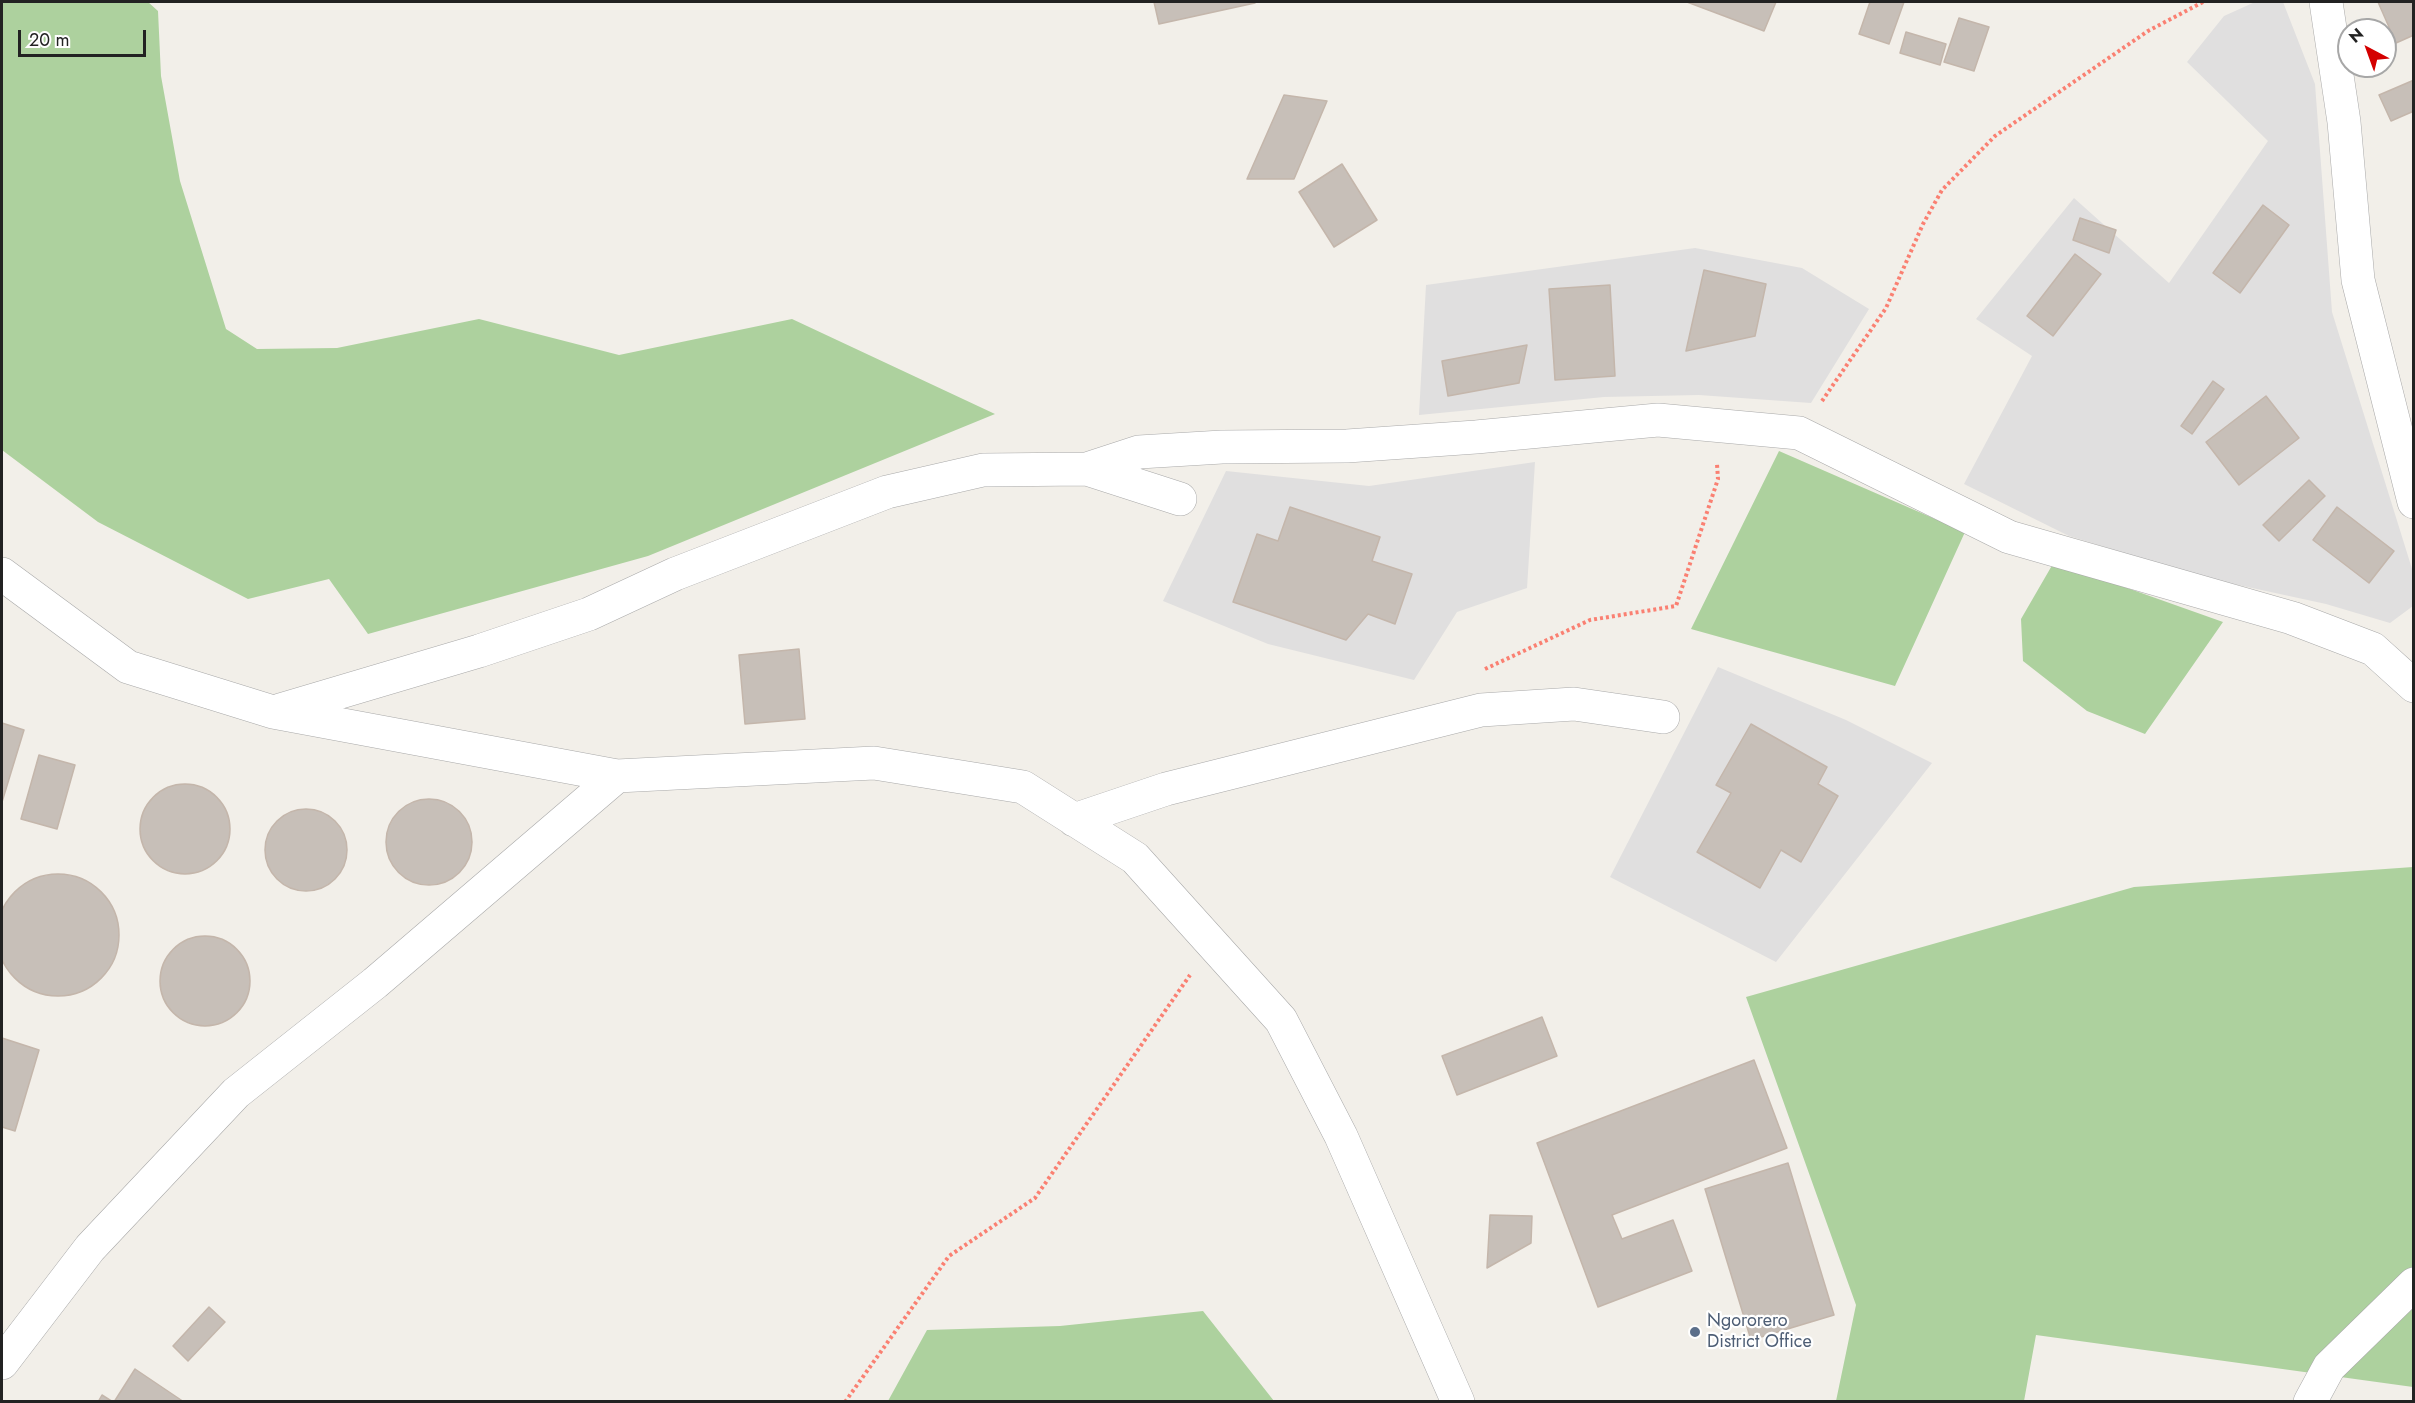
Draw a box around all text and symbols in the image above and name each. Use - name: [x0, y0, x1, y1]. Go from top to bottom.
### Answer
- scale bar: [21, 18, 148, 56]
- north arrow: [2337, 18, 2397, 78]
- text: N: [2344, 23, 2369, 48]
- text: 20 m: [29, 27, 69, 53]
- place label: Ngororero District Office: [1707, 1311, 1812, 1354]
- marker: Ngororero District Office: [1688, 1325, 1702, 1339]

